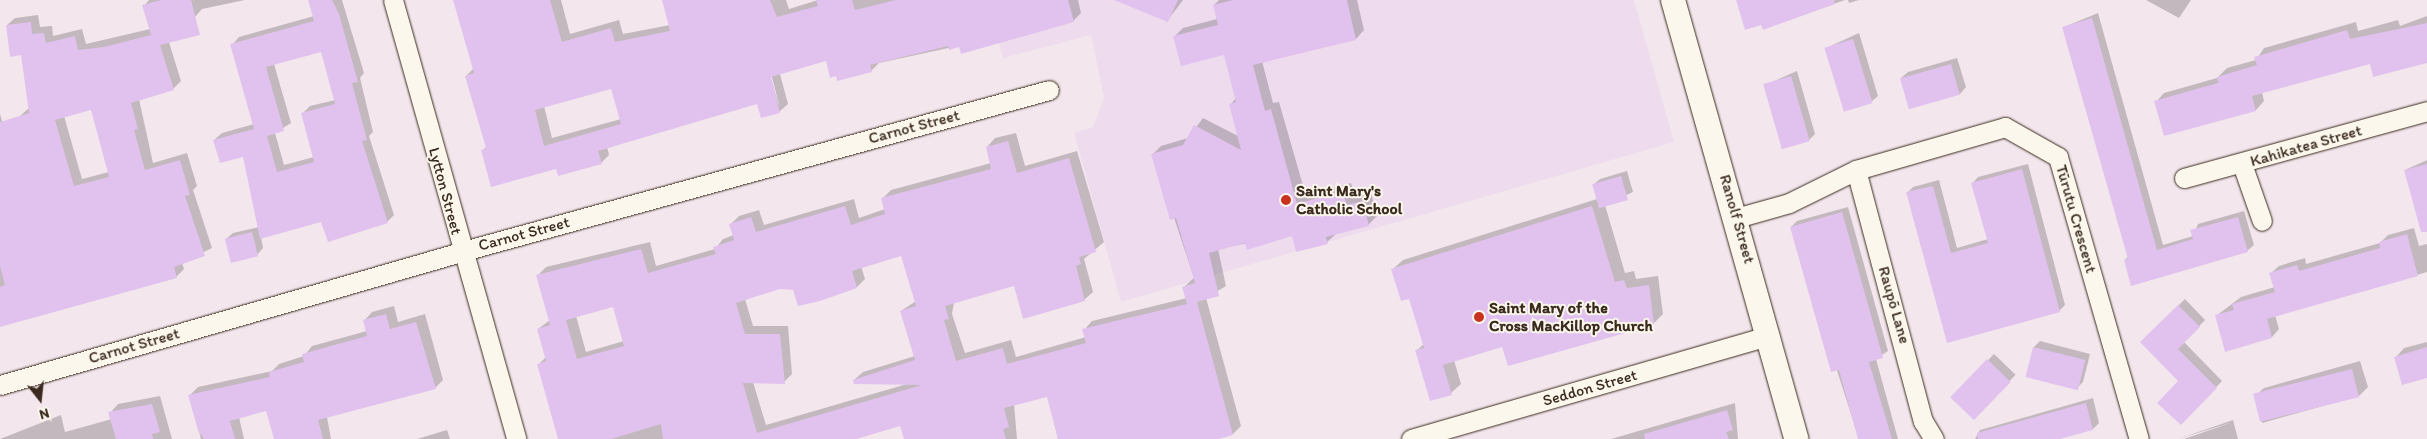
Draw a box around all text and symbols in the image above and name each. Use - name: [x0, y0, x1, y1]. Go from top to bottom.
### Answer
- street label: Carnot Street: [866, 106, 962, 148]
- street label: Kahikatea Street: [2248, 121, 2364, 171]
- street label: Lytton Street: [424, 145, 466, 237]
- street label: Tūrutu Crescent: [2051, 163, 2101, 275]
- street label: Ranolf Street: [1715, 172, 1759, 266]
- place label: Saint Mary's Catholic School: [1296, 181, 1402, 219]
- marker: Saint Mary's Catholic School: [1280, 194, 1292, 206]
- street label: Carnot Street: [476, 213, 572, 255]
- street label: Raupō Lane: [1874, 264, 1914, 346]
- place label: Saint Mary of the Cross MacKillop Church: [1489, 298, 1653, 336]
- marker: Saint Mary of the Cross MacKillop Church: [1473, 311, 1485, 323]
- street label: Carnot Street: [86, 324, 182, 368]
- street label: Seddon Street: [1541, 365, 1639, 411]
- north arrow: [15, 374, 65, 424]
- text: N: [37, 404, 51, 423]

